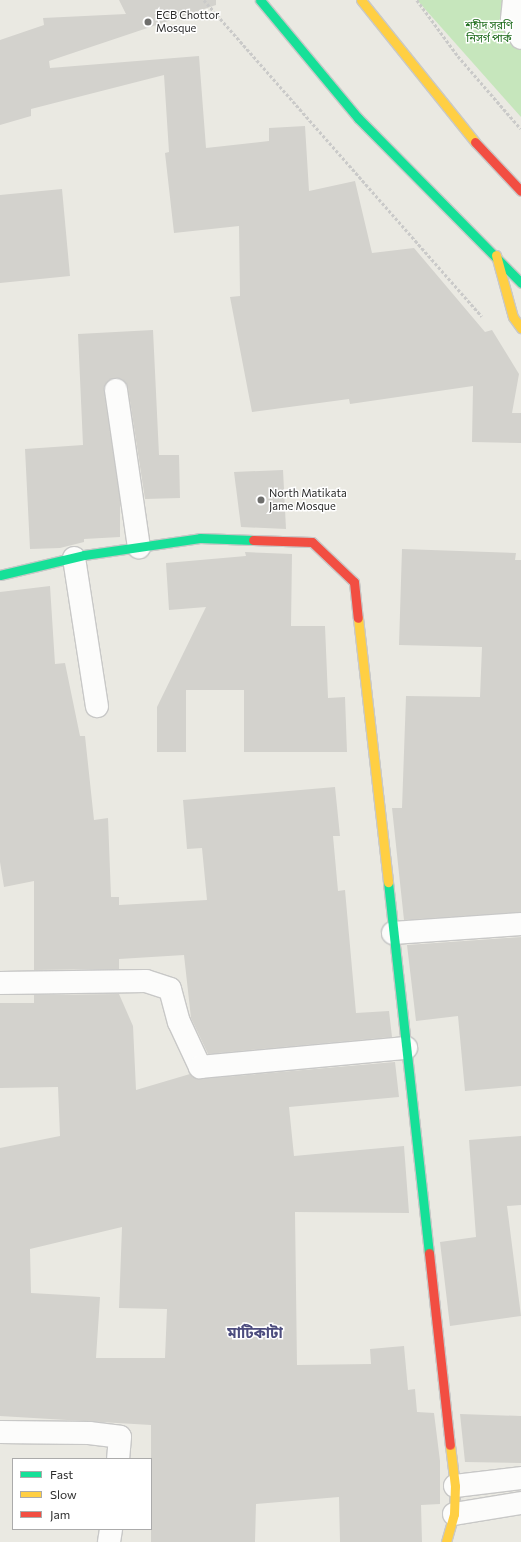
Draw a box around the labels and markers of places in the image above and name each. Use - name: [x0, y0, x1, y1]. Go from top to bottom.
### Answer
- place label: ECB Chottor Mosque: [156, 9, 220, 35]
- marker: ECB Chottor Mosque: [143, 17, 153, 27]
- place label: North Matikata Jame Mosque: [269, 487, 347, 513]
- marker: North Matikata Jame Mosque: [256, 495, 266, 505]

